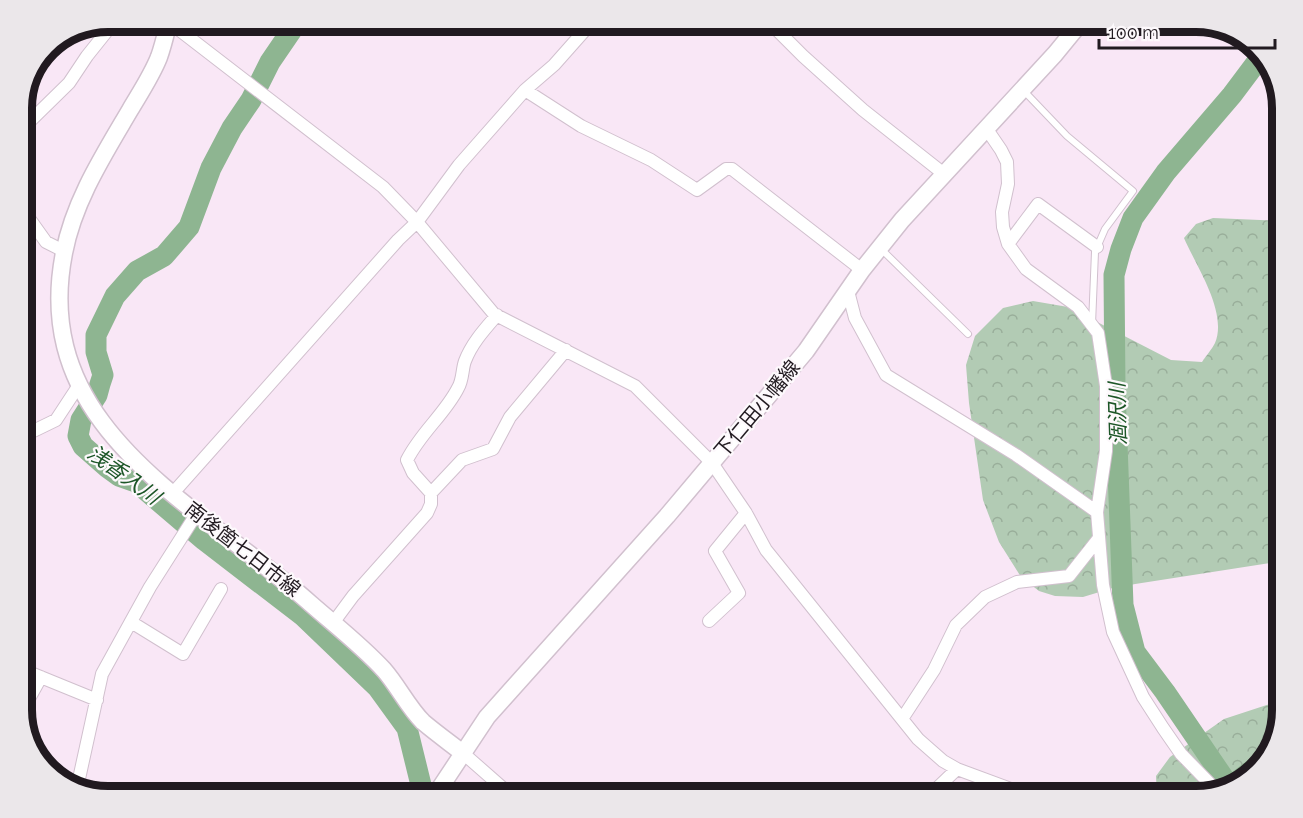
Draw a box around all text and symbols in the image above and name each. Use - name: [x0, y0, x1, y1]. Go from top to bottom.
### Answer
- scale bar: [1099, 12, 1274, 50]
- text: 100 m: [1108, 22, 1159, 43]
- street label: 下仁田小幡線: [709, 355, 805, 463]
- water label: 涸沢川: [1104, 380, 1131, 446]
- water label: 浅香入川: [83, 440, 167, 511]
- street label: 南後箇七日市線: [180, 496, 306, 602]

